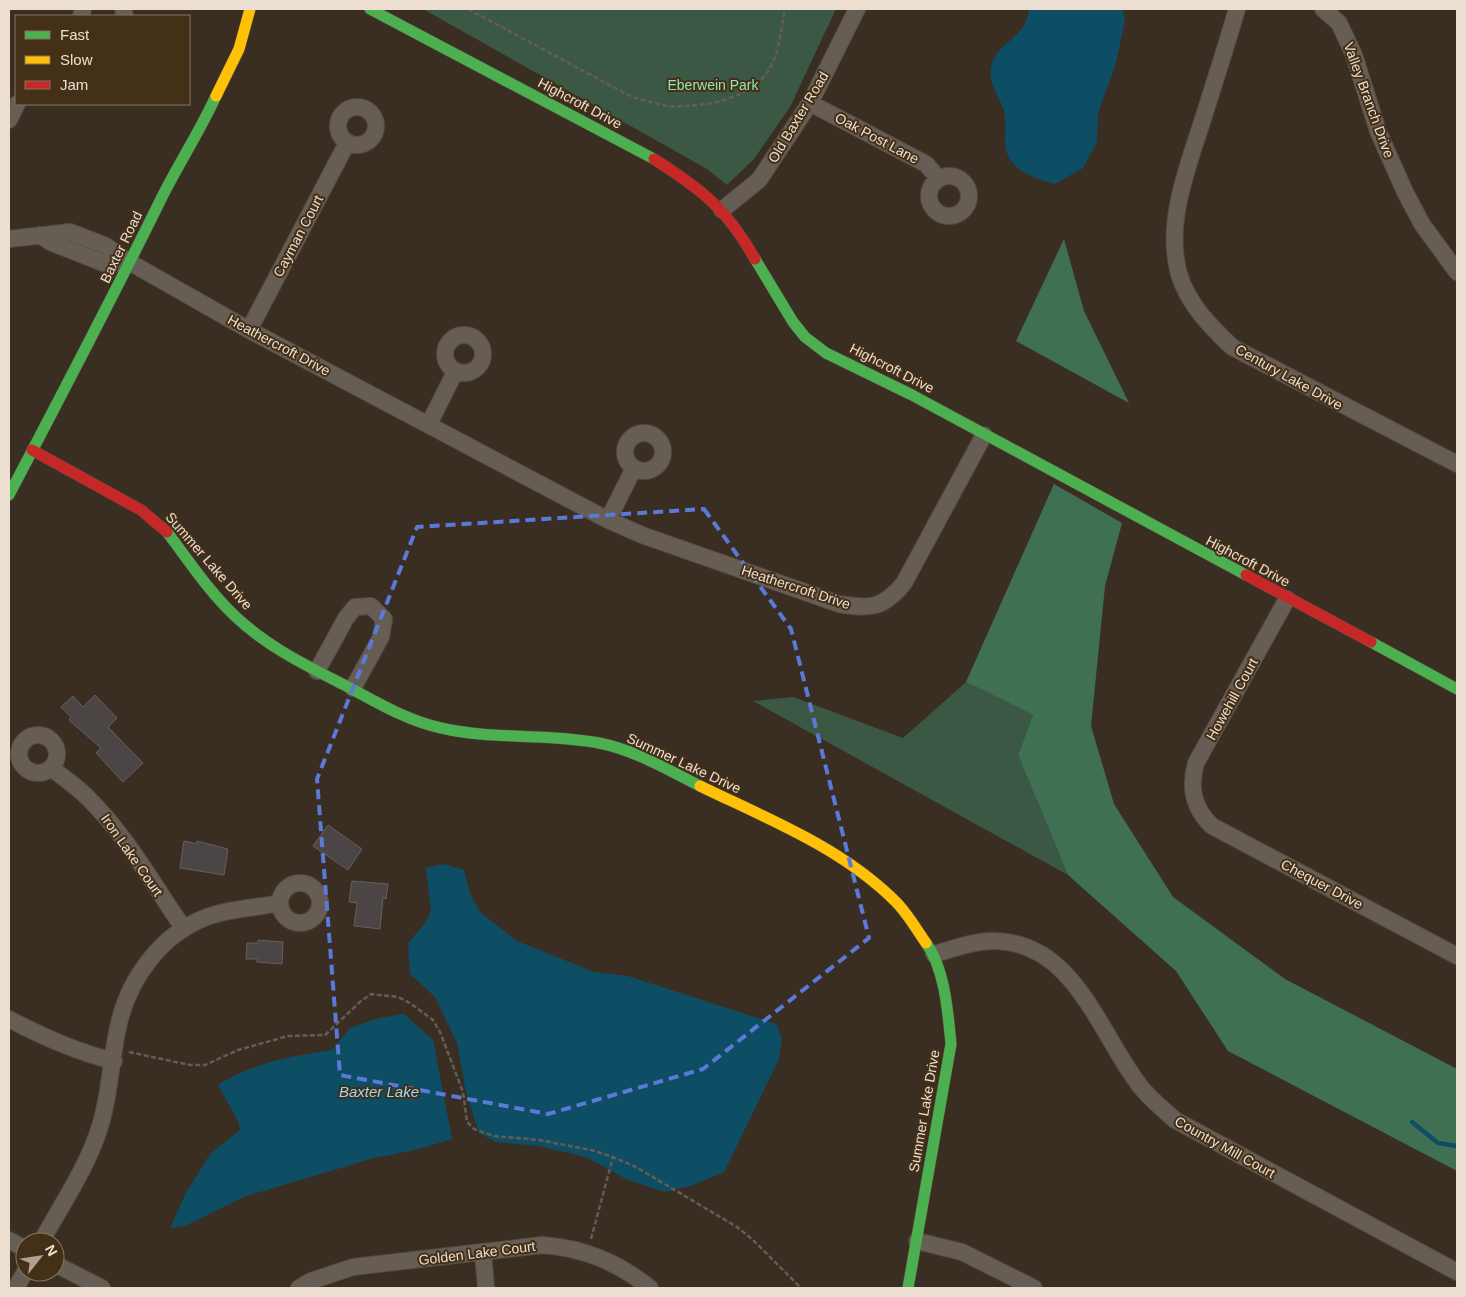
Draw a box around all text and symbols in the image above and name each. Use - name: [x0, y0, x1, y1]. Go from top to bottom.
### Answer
- legend: [15, 15, 190, 105]
- text: Fast: [60, 26, 90, 43]
- street label: Valley Branch Drive: [1341, 40, 1397, 160]
- text: Slow: [60, 51, 93, 68]
- street label: Old Baxter Road: [764, 69, 832, 165]
- street label: Highcroft Drive: [535, 74, 625, 132]
- text: Jam: [60, 76, 88, 93]
- park label: Eberwein Park: [667, 77, 760, 93]
- street label: Oak Post Lane: [832, 109, 922, 167]
- street label: Cayman Court: [270, 192, 326, 280]
- street label: Baxter Road: [97, 209, 145, 285]
- street label: Heathercroft Drive: [225, 311, 333, 379]
- street label: Highcroft Drive: [847, 340, 937, 396]
- street label: Century Lake Drive: [1233, 341, 1345, 413]
- street label: Summer Lake Drive: [162, 509, 256, 613]
- street label: Highcroft Drive: [1203, 532, 1293, 590]
- street label: Heathercroft Drive: [740, 562, 853, 612]
- street label: Howehill Court: [1203, 655, 1261, 743]
- street label: Summer Lake Drive: [625, 730, 744, 796]
- street label: Iron Lake Court: [98, 811, 166, 899]
- street label: Chequer Drive: [1278, 856, 1366, 912]
- street label: Summer Lake Drive: [905, 1048, 943, 1173]
- water label: Baxter Lake: [339, 1083, 419, 1100]
- street label: Country Mill Court: [1172, 1113, 1278, 1181]
- north arrow: [15, 1232, 65, 1282]
- street label: Golden Lake Court: [418, 1238, 536, 1268]
- text: N: [42, 1242, 61, 1259]

